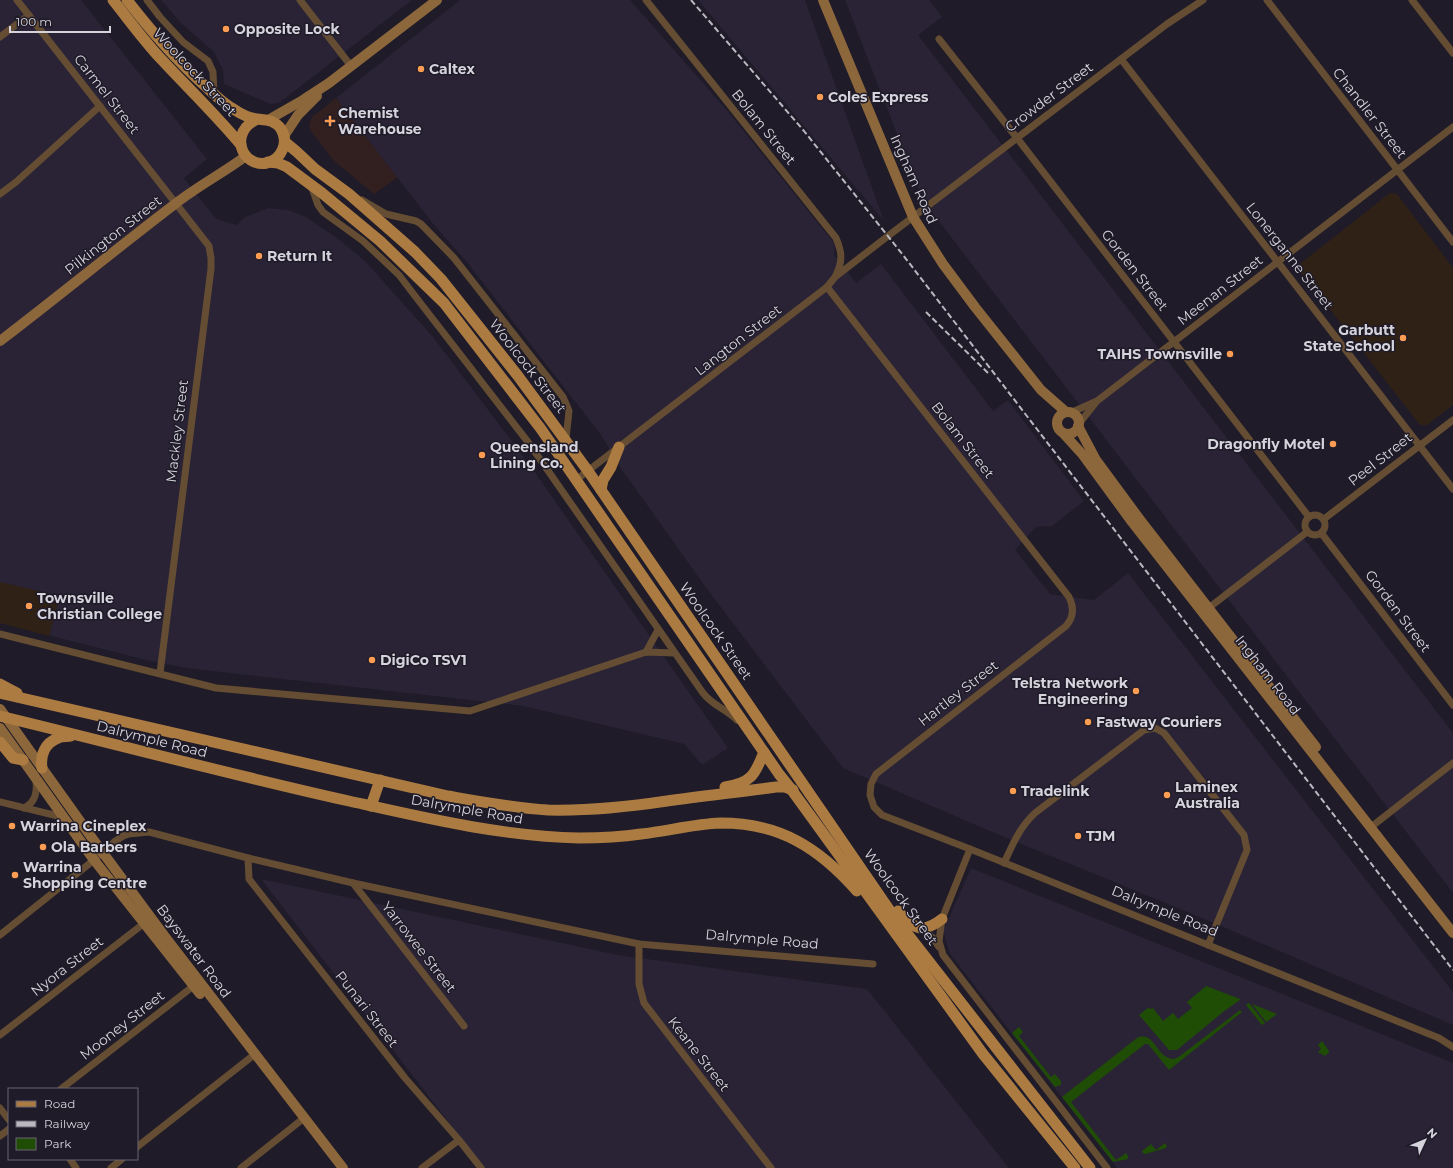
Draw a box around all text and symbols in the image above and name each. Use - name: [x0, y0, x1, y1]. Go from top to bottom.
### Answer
- scale bar: [10, 8, 110, 34]
- text: 100 m: [16, 14, 52, 29]
- place label: Opposite Lock: [234, 20, 340, 38]
- street label: Woolcock Street: [149, 24, 241, 120]
- marker: Opposite Lock: [221, 24, 231, 34]
- street label: Carmel Street: [70, 50, 144, 138]
- street label: Crowder Street: [1001, 58, 1097, 136]
- place label: Caltex: [429, 60, 475, 78]
- marker: Caltex: [416, 64, 426, 74]
- street label: Chandler Street: [1329, 64, 1411, 162]
- street label: Bolam Street: [728, 86, 800, 169]
- place label: Coles Express: [828, 88, 929, 106]
- marker: Coles Express: [815, 92, 825, 102]
- place label: Chemist Warehouse: [338, 104, 422, 138]
- marker: Chemist Warehouse: [325, 116, 335, 126]
- street label: Ingham Road: [886, 131, 942, 227]
- street label: Pilkington Street: [61, 191, 165, 279]
- street label: Lonerganne Street: [1242, 199, 1338, 314]
- street label: Gorden Street: [1098, 226, 1173, 315]
- place label: Return It: [267, 247, 332, 265]
- marker: Return It: [254, 251, 264, 261]
- street label: Meenan Street: [1174, 251, 1267, 329]
- street label: Langton Street: [691, 300, 785, 379]
- street label: Woolcock Street: [486, 315, 571, 417]
- place label: Garbutt State School: [1304, 321, 1395, 355]
- marker: Garbutt State School: [1398, 333, 1408, 343]
- place label: TAIHS Townsville: [1098, 345, 1222, 363]
- marker: TAIHS Townsville: [1225, 349, 1235, 359]
- street label: Mackley Street: [162, 378, 192, 483]
- street label: Bolam Street: [928, 398, 999, 482]
- street label: Peel Street: [1344, 428, 1416, 490]
- place label: Dragonfly Motel: [1207, 435, 1325, 453]
- place label: Queensland Lining Co.: [490, 438, 578, 472]
- marker: Dragonfly Motel: [1328, 439, 1338, 449]
- marker: Queensland Lining Co.: [477, 450, 487, 460]
- street label: Gorden Street: [1361, 566, 1435, 656]
- street label: Woolcock Street: [676, 579, 756, 683]
- place label: Townsville Christian College: [37, 589, 162, 623]
- marker: Townsville Christian College: [24, 601, 34, 611]
- street label: Ingham Road: [1231, 632, 1305, 718]
- place label: DigiCo TSV1: [380, 651, 467, 669]
- marker: DigiCo TSV1: [367, 655, 377, 665]
- street label: Hartley Street: [914, 656, 1002, 730]
- place label: Telstra Network Engineering: [1012, 674, 1129, 708]
- marker: Telstra Network Engineering: [1131, 686, 1141, 696]
- place label: Fastway Couriers: [1096, 713, 1222, 731]
- street label: Dalrymple Road: [95, 717, 209, 761]
- marker: Fastway Couriers: [1083, 717, 1093, 727]
- place label: Laminex Australia: [1174, 778, 1240, 812]
- place label: Tradelink: [1021, 782, 1090, 800]
- marker: Tradelink: [1008, 786, 1018, 796]
- street label: Dalrymple Road: [410, 790, 524, 828]
- marker: Laminex Australia: [1162, 790, 1172, 800]
- place label: Warrina Cineplex: [20, 817, 147, 835]
- marker: Warrina Cineplex: [7, 821, 17, 831]
- place label: TJM: [1086, 827, 1115, 845]
- marker: TJM: [1073, 831, 1083, 841]
- place label: Ola Barbers: [51, 838, 137, 856]
- marker: Ola Barbers: [38, 842, 48, 852]
- street label: Woolcock Street: [860, 845, 942, 949]
- place label: Warrina Shopping Centre: [23, 858, 147, 892]
- marker: Warrina Shopping Centre: [10, 870, 20, 880]
- street label: Dalrymple Road: [1109, 881, 1221, 941]
- street label: Yarrowee Street: [378, 898, 460, 996]
- street label: Bayswater Road: [153, 901, 235, 1001]
- street label: Dalrymple Road: [705, 925, 819, 953]
- street label: Nyora Street: [27, 932, 107, 1000]
- street label: Punari Street: [331, 967, 403, 1051]
- street label: Mooney Street: [76, 986, 168, 1064]
- street label: Keane Street: [664, 1013, 734, 1095]
- legend: [8, 1088, 138, 1160]
- text: Road: [44, 1096, 75, 1111]
- text: Railway: [44, 1116, 90, 1131]
- north arrow: [1405, 1120, 1445, 1160]
- text: N: [1424, 1125, 1440, 1141]
- text: Park: [44, 1136, 72, 1151]

